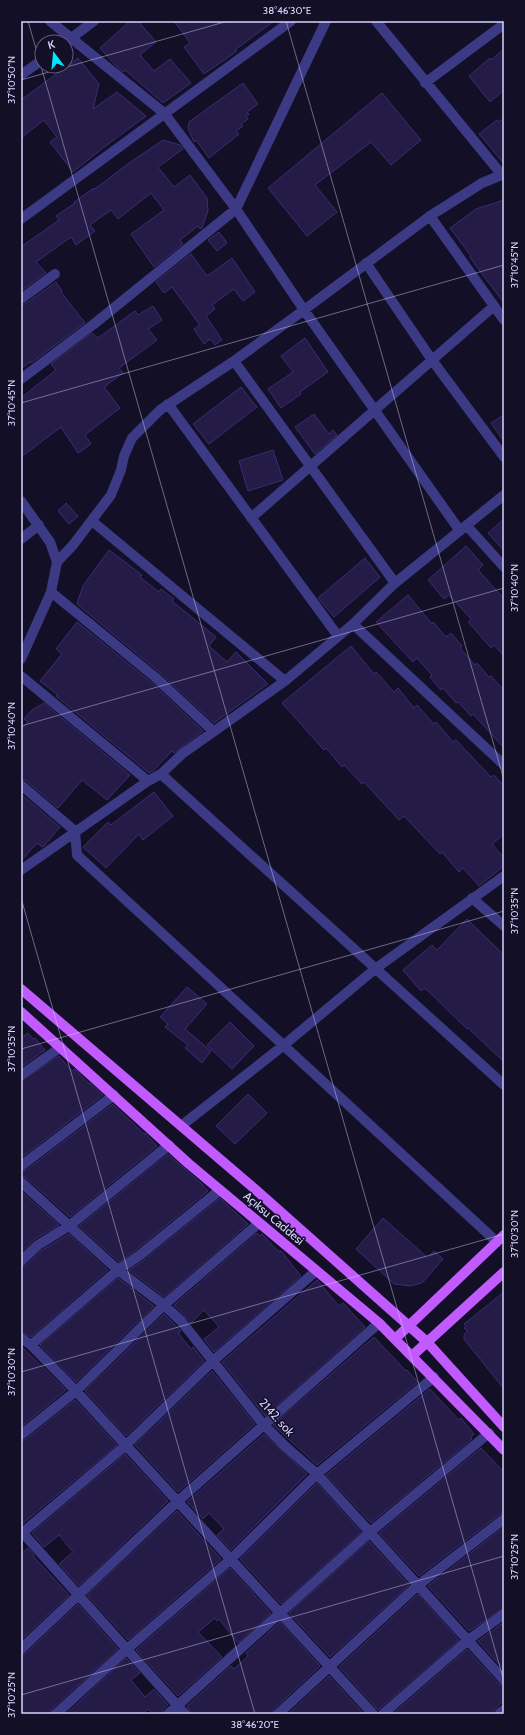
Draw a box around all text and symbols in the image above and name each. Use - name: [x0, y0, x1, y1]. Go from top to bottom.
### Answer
- text: 38°46'30"E: [263, 4, 312, 17]
- north arrow: [34, 34, 74, 74]
- text: K: [46, 37, 57, 52]
- text: 37°10'50"N: [5, 56, 18, 104]
- text: 37°10'45"N: [508, 242, 521, 288]
- text: 37°10'45"N: [5, 380, 18, 426]
- text: 37°10'40"N: [508, 564, 521, 612]
- text: 37°10'40"N: [5, 702, 18, 750]
- text: 37°10'35"N: [508, 888, 521, 934]
- text: 37°10'35"N: [5, 1026, 18, 1072]
- street label: Açıksu Caddesi: [241, 1188, 307, 1248]
- text: 37°10'30"N: [508, 1210, 521, 1258]
- text: 37°10'30"N: [5, 1348, 18, 1396]
- street label: 2142. sok: [256, 1395, 298, 1439]
- text: 37°10'25"N: [508, 1534, 521, 1580]
- text: 37°10'25"N: [5, 1672, 18, 1718]
- text: 38°46'20"E: [231, 1718, 280, 1731]

